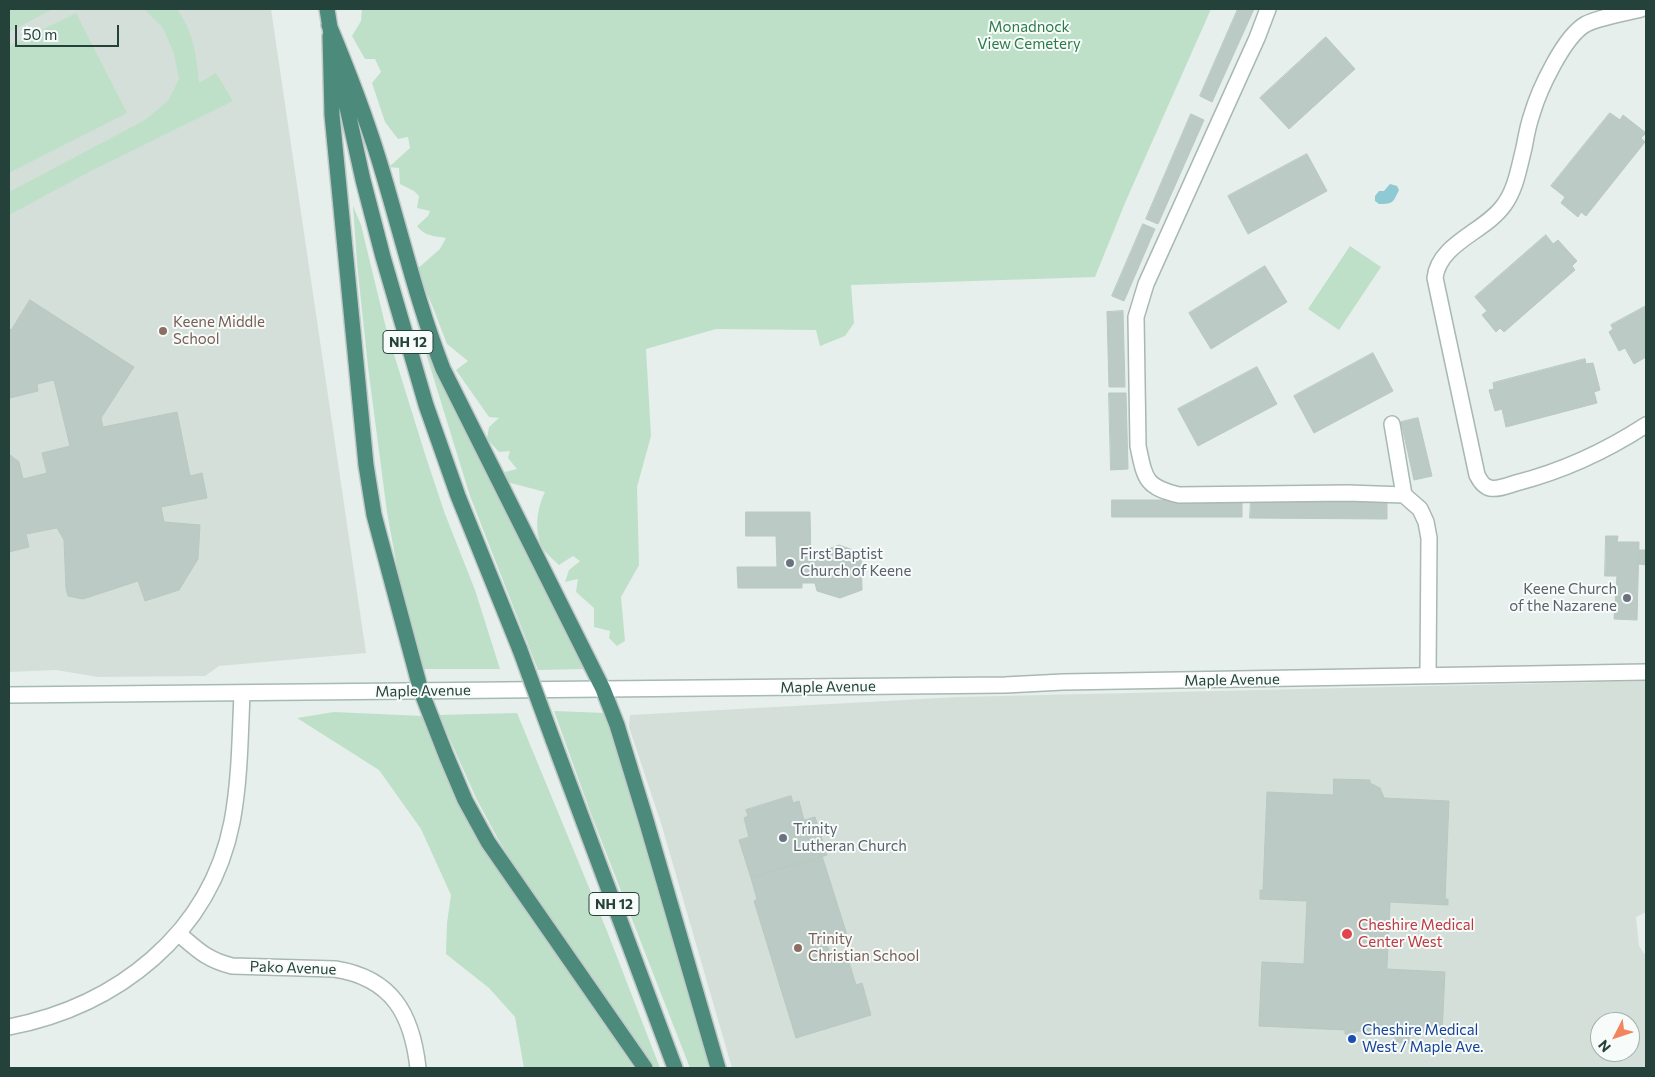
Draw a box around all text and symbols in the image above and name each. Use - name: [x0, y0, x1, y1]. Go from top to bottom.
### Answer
- scale bar: [18, 15, 121, 47]
- park label: Monadnock View Cemetery: [977, 18, 1081, 53]
- text: 50 m: [23, 25, 57, 43]
- place label: Keene Middle School: [173, 313, 265, 348]
- marker: Keene Middle School: [157, 325, 169, 337]
- road number: NH 12: [383, 331, 433, 354]
- place label: First Baptist Church of Keene: [800, 545, 911, 580]
- marker: First Baptist Church of Keene: [784, 557, 796, 569]
- place label: Keene Church of the Nazarene: [1509, 580, 1617, 615]
- marker: Keene Church of the Nazarene: [1621, 592, 1633, 604]
- street label: Maple Avenue: [1184, 670, 1280, 690]
- street label: Maple Avenue: [780, 677, 876, 697]
- street label: Maple Avenue: [375, 681, 471, 701]
- place label: Trinity Lutheran Church: [793, 820, 907, 855]
- marker: Trinity Lutheran Church: [777, 832, 789, 844]
- road number: NH 12: [589, 892, 639, 916]
- place label: Cheshire Medical Center West: [1358, 916, 1474, 951]
- marker: Cheshire Medical Center West: [1340, 927, 1354, 941]
- place label: Trinity Christian School: [808, 930, 919, 965]
- marker: Trinity Christian School: [792, 942, 804, 954]
- street label: Pako Avenue: [249, 957, 337, 979]
- north arrow: [1590, 1012, 1640, 1062]
- place label: Cheshire Medical West / Maple Ave.: [1362, 1021, 1484, 1056]
- marker: Cheshire Medical West / Maple Ave.: [1346, 1033, 1358, 1045]
- text: N: [1594, 1037, 1614, 1056]

